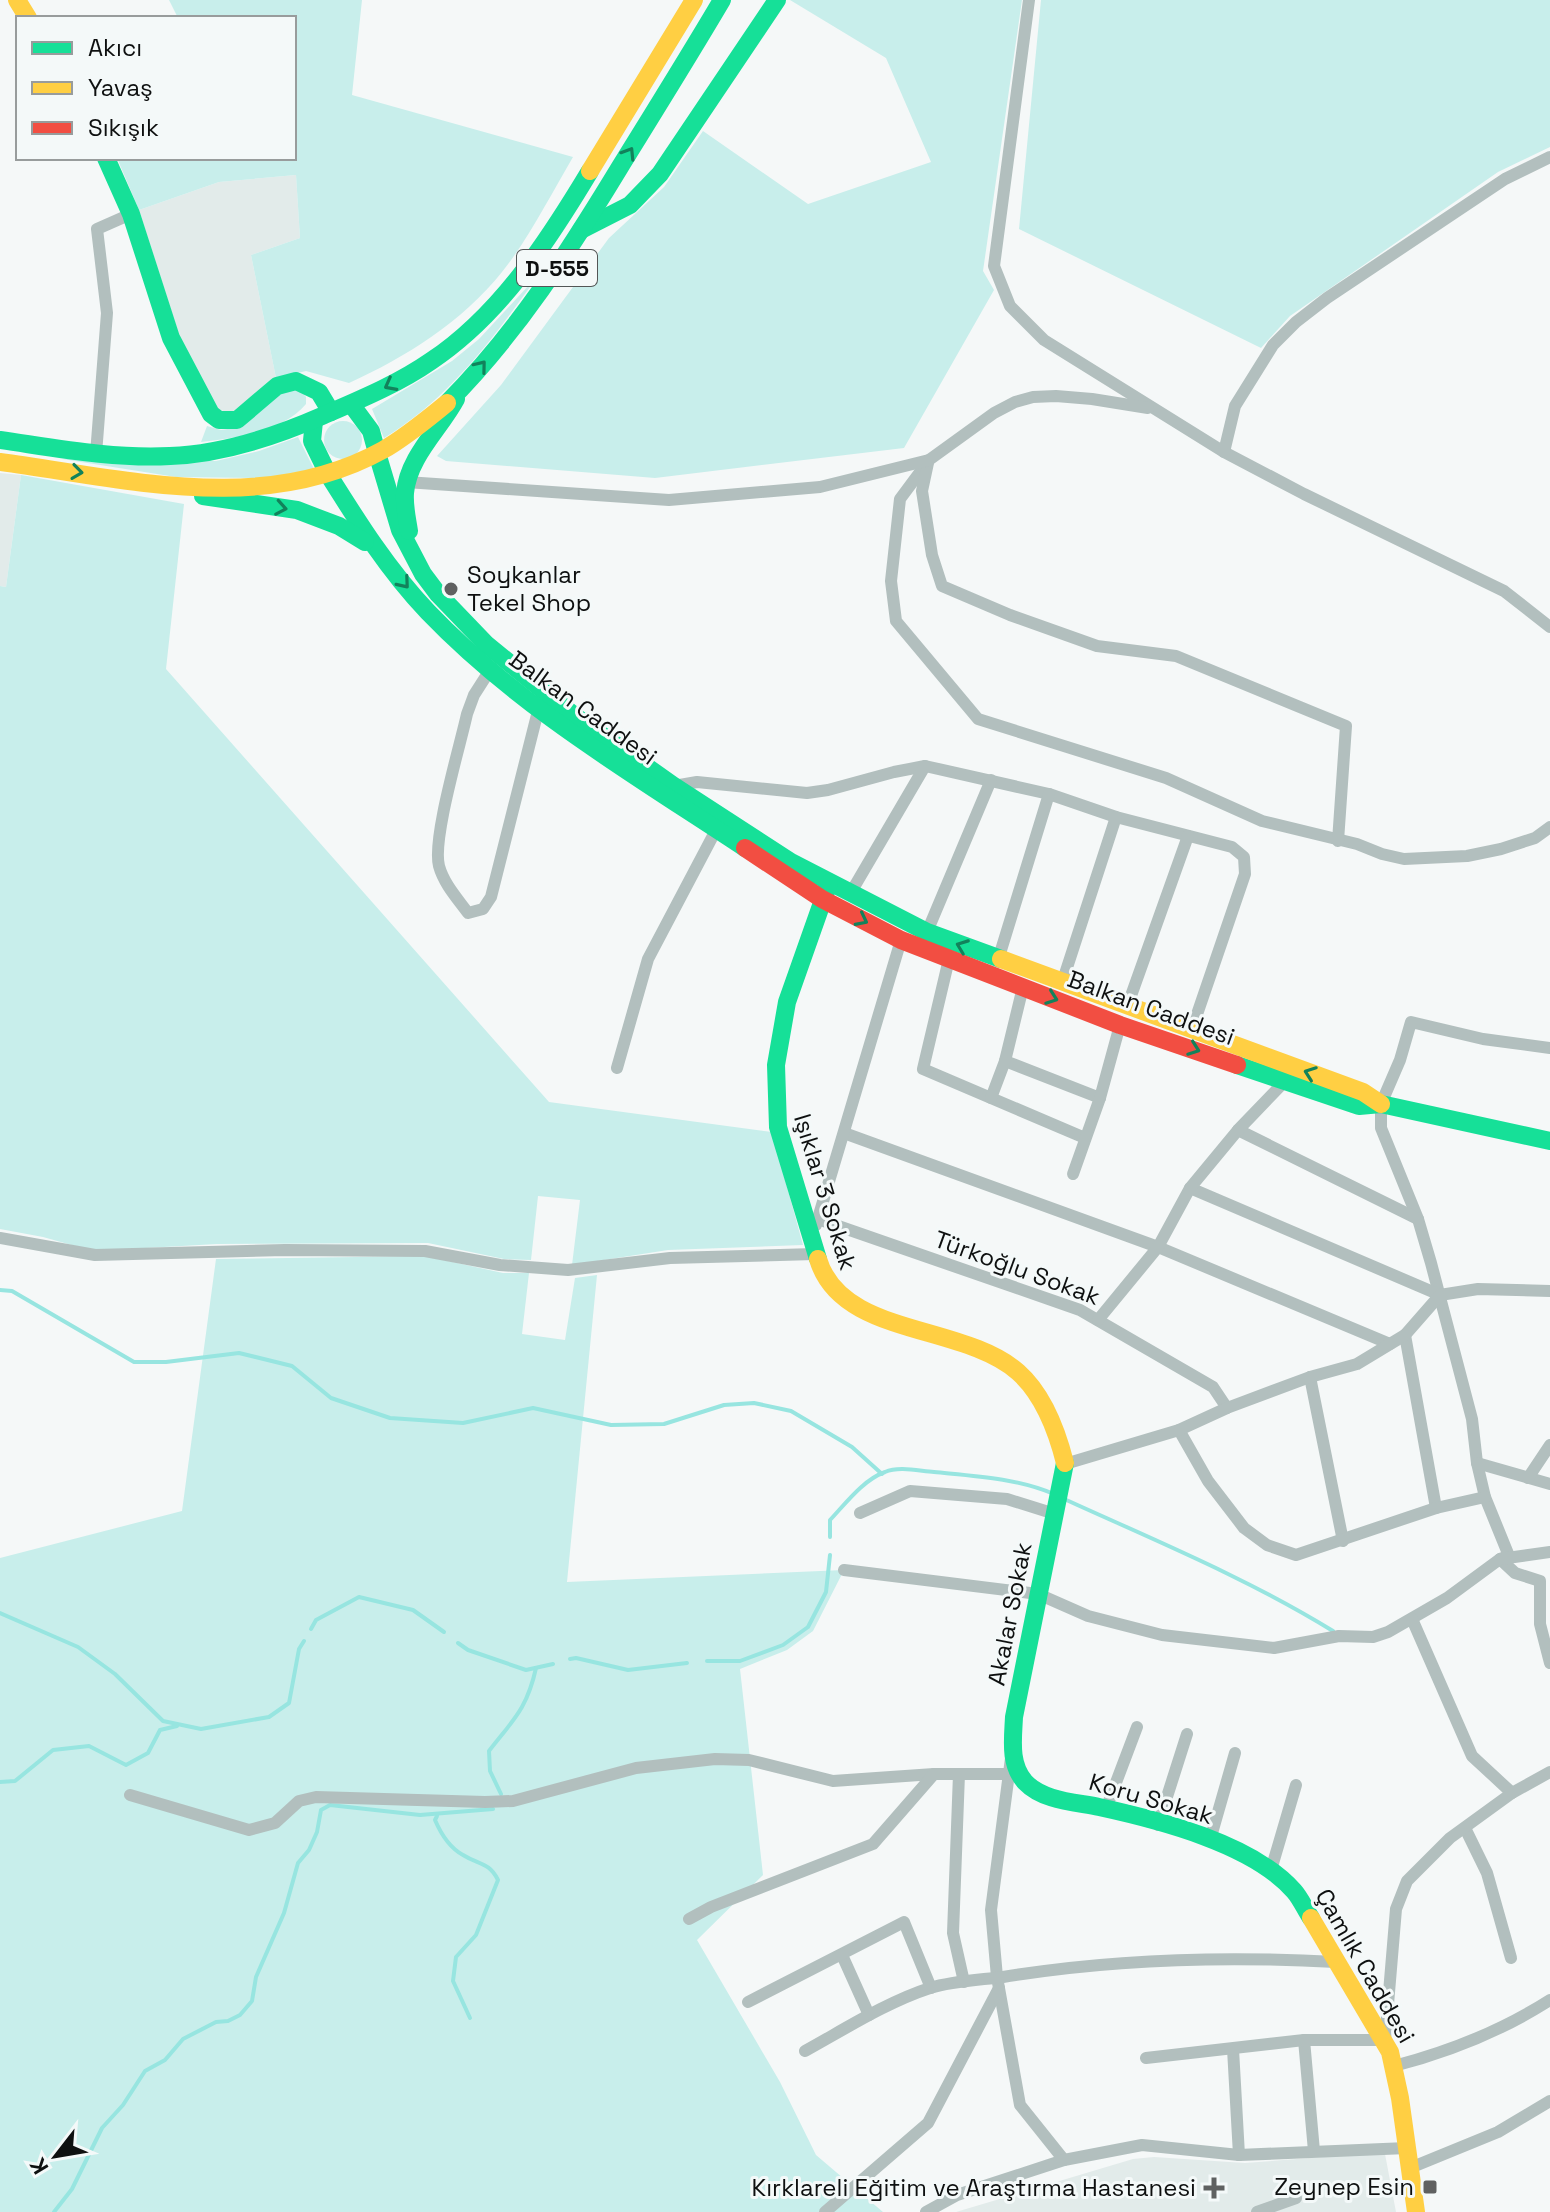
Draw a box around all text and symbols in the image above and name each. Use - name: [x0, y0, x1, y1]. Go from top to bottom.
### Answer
- legend: [16, 16, 296, 160]
- text: Akıcı: [88, 32, 142, 63]
- text: Yavaş: [88, 72, 153, 103]
- text: Sıkışık: [88, 112, 159, 143]
- one-way arrow: [619, 147, 635, 162]
- road number: D-555: [517, 250, 597, 286]
- one-way arrow: [471, 361, 486, 375]
- one-way arrow: [383, 375, 398, 390]
- one-way arrow: [70, 463, 84, 480]
- one-way arrow: [275, 498, 288, 515]
- place label: Soykanlar Tekel Shop: [467, 559, 591, 618]
- one-way arrow: [394, 574, 409, 589]
- marker: Soykanlar Tekel Shop: [442, 580, 460, 598]
- street label: Balkan Caddesi: [503, 644, 663, 772]
- one-way arrow: [853, 910, 868, 925]
- one-way arrow: [956, 939, 970, 956]
- street label: Balkan Caddesi: [1063, 963, 1239, 1052]
- one-way arrow: [1045, 988, 1059, 1005]
- one-way arrow: [1186, 1039, 1200, 1055]
- one-way arrow: [1304, 1066, 1318, 1082]
- street label: Işıklar 3 Sokak: [787, 1110, 864, 1274]
- street label: Türkoğlu Sokak: [930, 1223, 1104, 1312]
- street label: Akalar Sokak: [980, 1540, 1039, 1688]
- street label: Koru Sokak: [1085, 1766, 1217, 1831]
- street label: Çamlık Caddesi: [1309, 1883, 1422, 2049]
- north arrow: [16, 2116, 96, 2196]
- text: K: [23, 2153, 54, 2179]
- place label: Zeynep Esin: [1274, 2171, 1414, 2202]
- place label: Kırklareli Eğitim ve Araştırma Hastanesi: [752, 2172, 1196, 2203]
- marker: Kırklareli Eğitim ve Araştırma Hastanesi: [1203, 2177, 1225, 2199]
- marker: Zeynep Esin: [1421, 2178, 1439, 2196]

